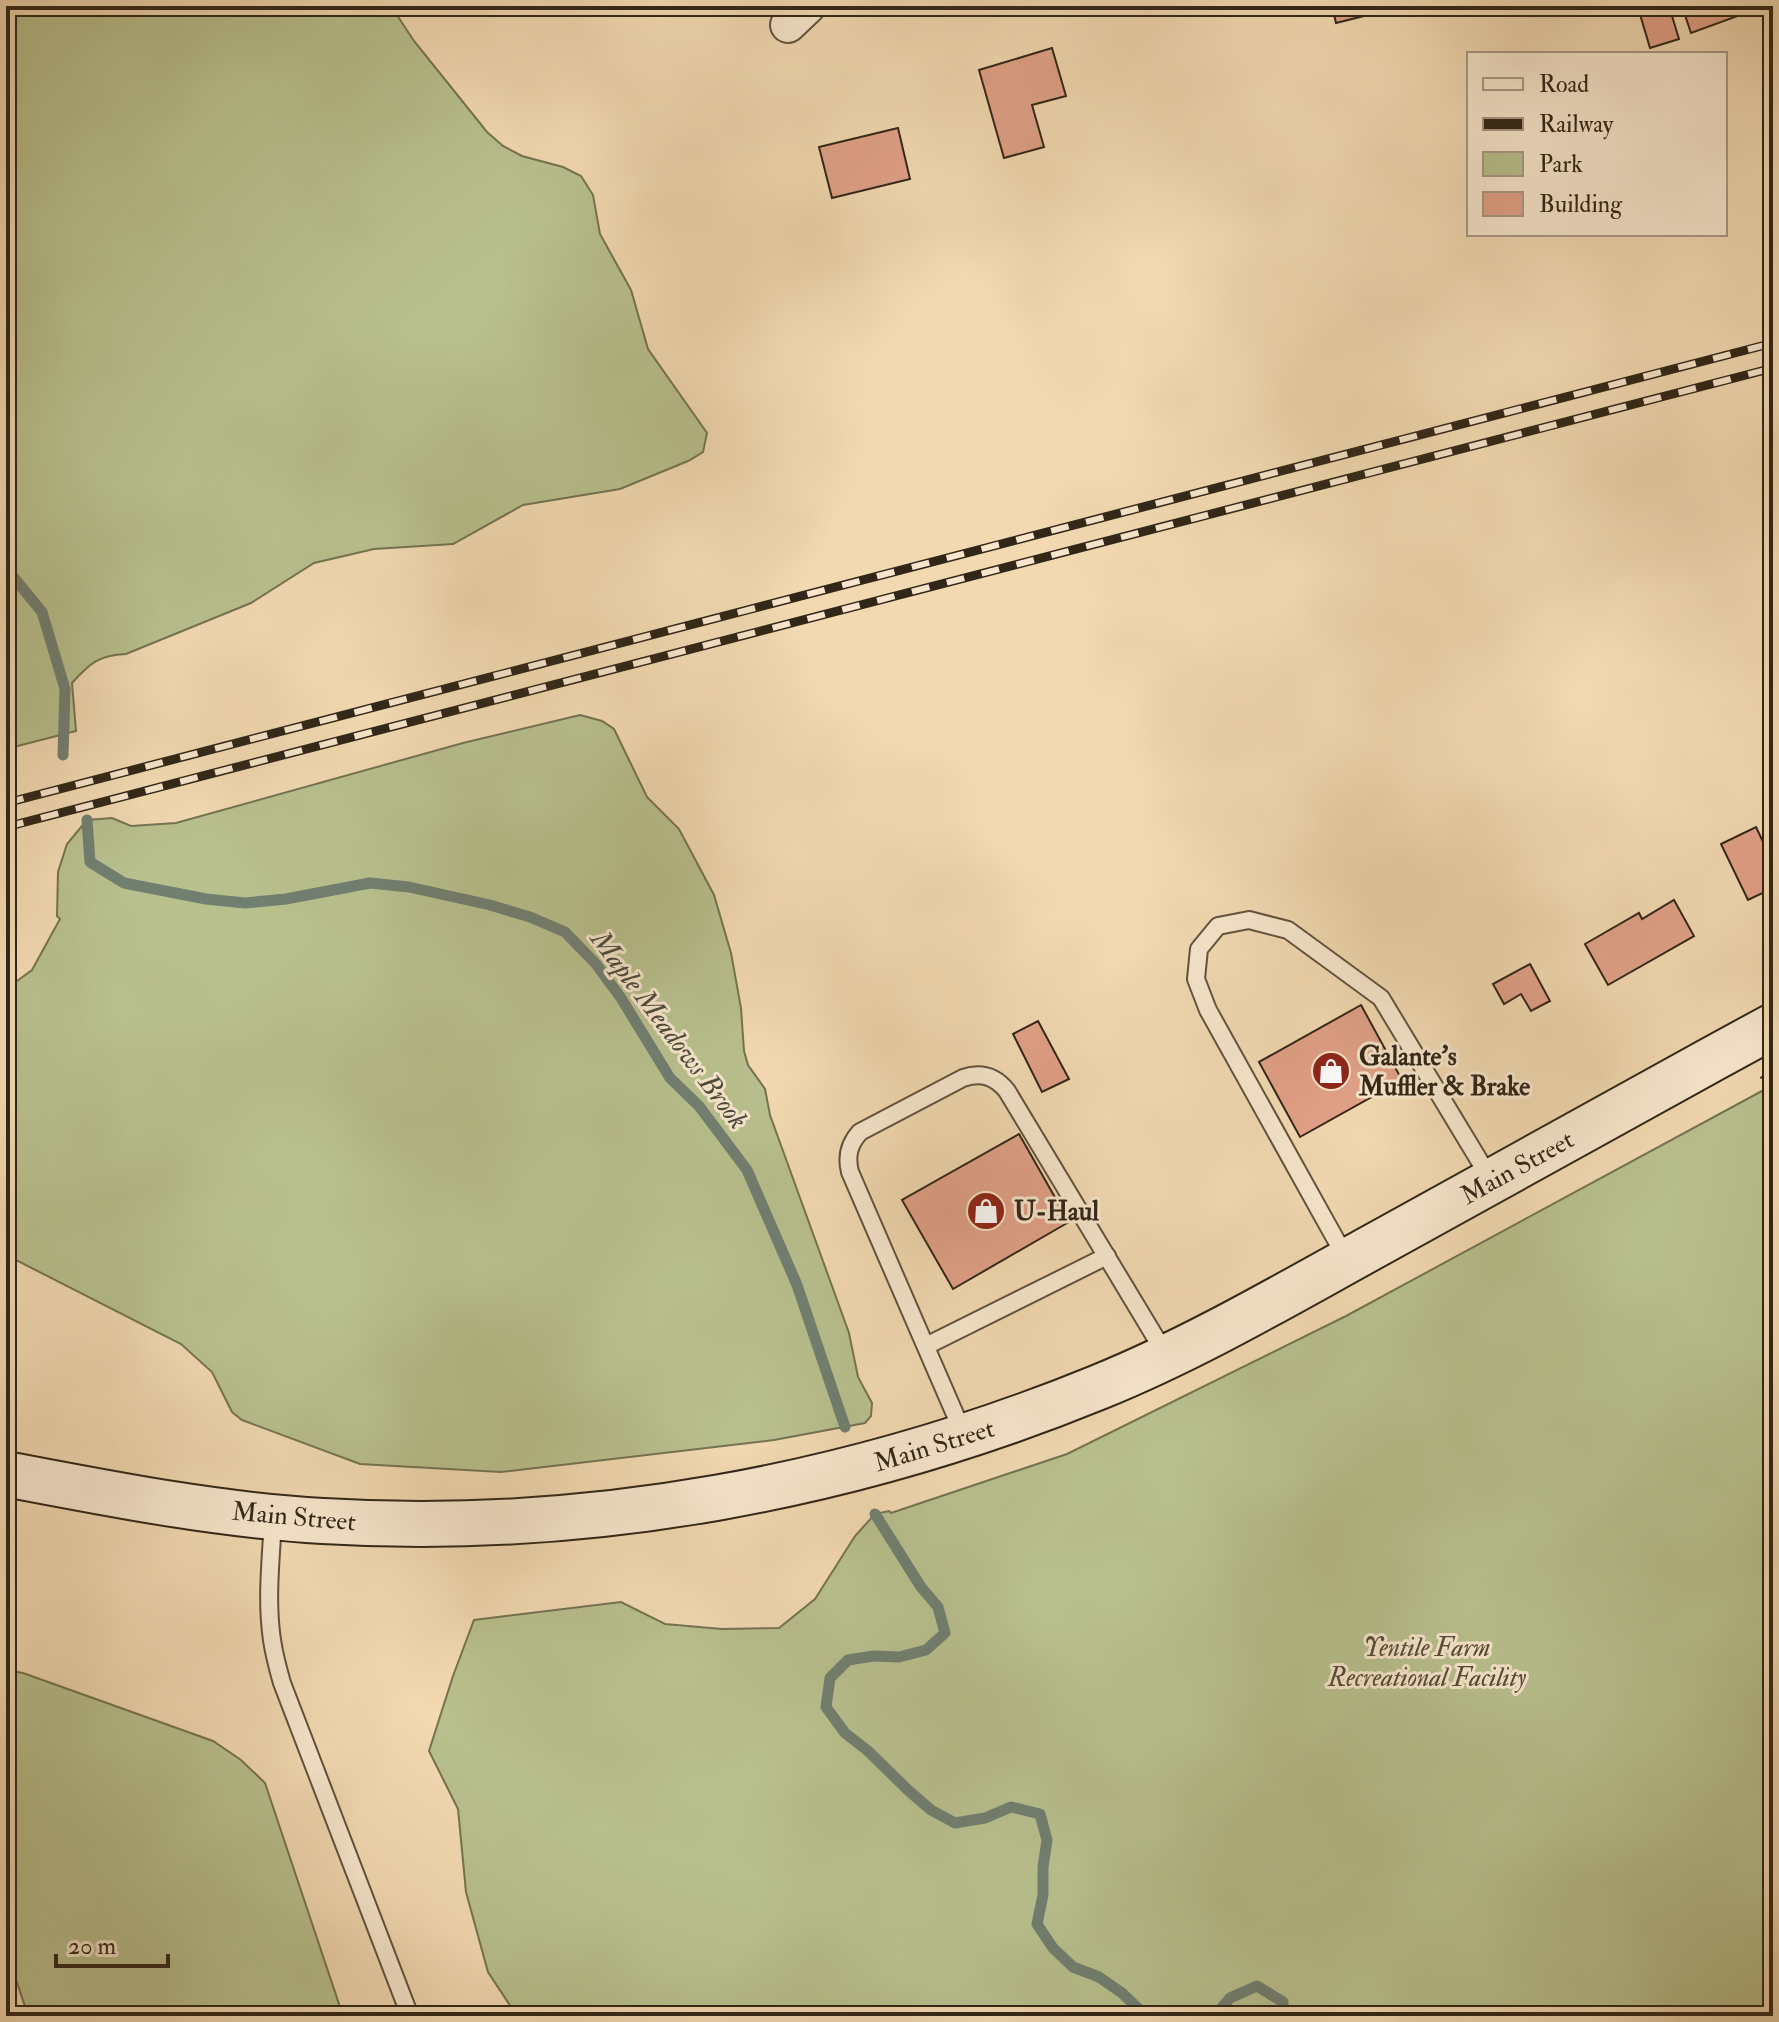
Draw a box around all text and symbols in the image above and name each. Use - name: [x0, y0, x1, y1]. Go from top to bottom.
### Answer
- legend: [1467, 52, 1727, 236]
- text: Road: [1539, 69, 1589, 100]
- text: Railway: [1539, 109, 1614, 140]
- text: Park: [1539, 149, 1583, 180]
- text: Building: [1539, 189, 1623, 220]
- water label: Maple Meadows Brook: [581, 922, 755, 1136]
- place label: Galante's Muffler & Brake: [1358, 1041, 1530, 1103]
- shop icon: Galante's Muffler & Brake: [1310, 1050, 1352, 1092]
- street label: Main Street: [1455, 1124, 1580, 1212]
- shop icon: U-Haul: [965, 1190, 1007, 1232]
- place label: U-Haul: [1014, 1196, 1099, 1228]
- street label: Main Street: [870, 1413, 998, 1479]
- street label: Main Street: [231, 1496, 357, 1538]
- park label: Yentile Farm Recreational Facility: [1327, 1632, 1526, 1694]
- scale bar: [56, 1918, 168, 1968]
- text: 20 m: [68, 1931, 117, 1962]

